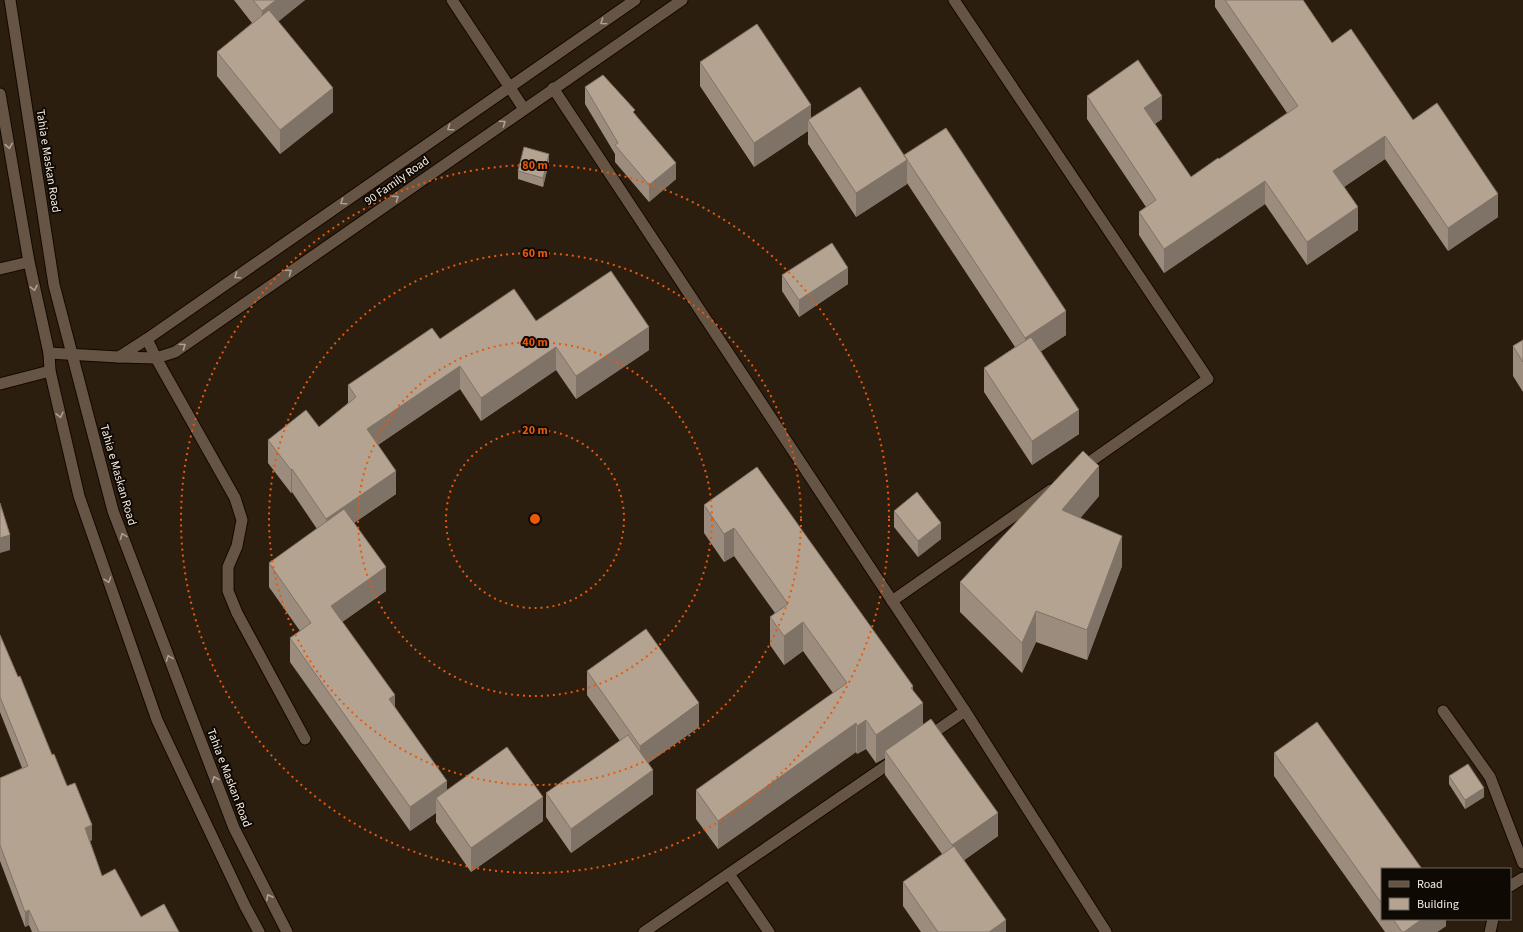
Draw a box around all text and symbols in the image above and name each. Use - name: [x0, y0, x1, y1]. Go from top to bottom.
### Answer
- one-way arrow: [600, 17, 607, 25]
- street label: Tahia e Maskan Road: [31, 108, 65, 214]
- one-way arrow: [498, 121, 505, 128]
- one-way arrow: [447, 123, 454, 131]
- one-way arrow: [4, 143, 13, 149]
- street label: 90 Family Road: [361, 152, 433, 210]
- text: 80 m: [522, 157, 548, 174]
- one-way arrow: [392, 195, 399, 203]
- one-way arrow: [341, 197, 348, 204]
- text: 60 m: [522, 245, 548, 262]
- one-way arrow: [285, 270, 292, 277]
- one-way arrow: [234, 271, 241, 278]
- one-way arrow: [30, 285, 38, 291]
- text: 40 m: [522, 334, 548, 351]
- one-way arrow: [178, 344, 185, 351]
- one-way arrow: [56, 412, 64, 418]
- text: 20 m: [522, 422, 548, 439]
- street label: Tahia e Maskan Road: [95, 423, 141, 527]
- centre of rings: [528, 512, 542, 526]
- one-way arrow: [119, 533, 127, 540]
- one-way arrow: [104, 576, 112, 583]
- one-way arrow: [165, 654, 173, 661]
- street label: Tahia e Maskan Road: [202, 726, 256, 830]
- one-way arrow: [212, 776, 220, 783]
- legend: [1381, 868, 1511, 920]
- text: Road: [1417, 876, 1443, 893]
- one-way arrow: [267, 894, 274, 901]
- text: Building: [1417, 896, 1459, 913]

